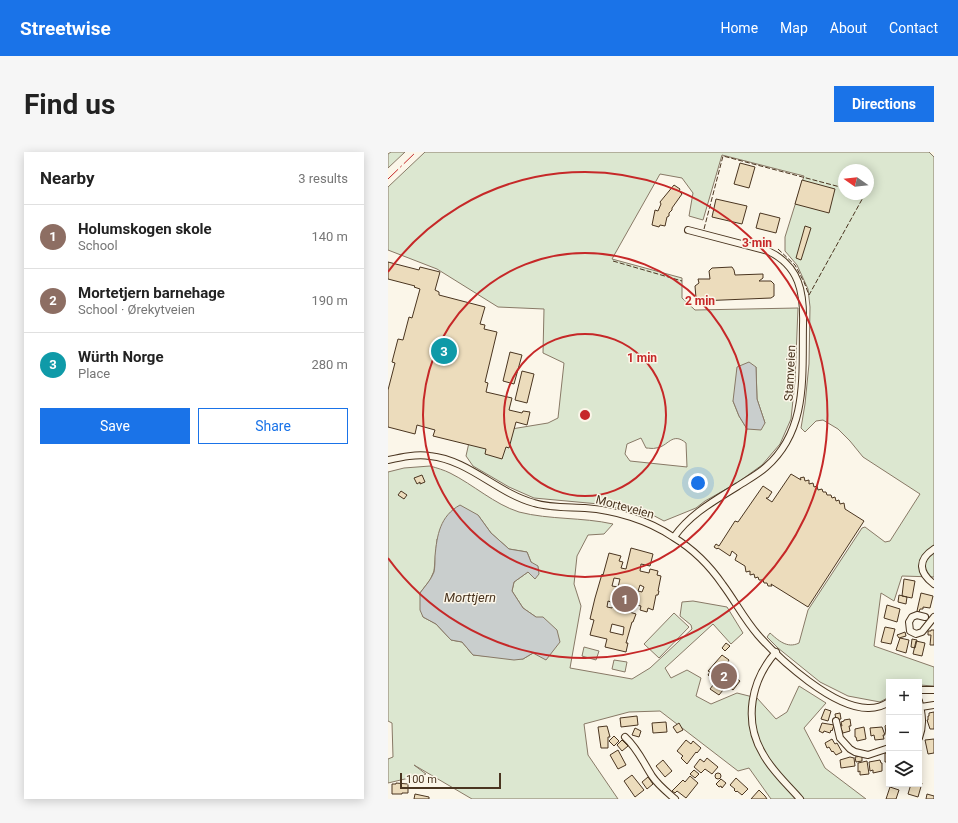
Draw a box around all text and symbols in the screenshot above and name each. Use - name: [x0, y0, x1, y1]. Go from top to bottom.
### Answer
- text: Streetwise: [20, 17, 111, 40]
- text: Home: [720, 20, 758, 36]
- text: Map: [780, 20, 808, 36]
- text: About: [830, 20, 867, 36]
- text: Contact: [889, 20, 938, 36]
- button: Directions: [834, 86, 934, 122]
- text: Find us: [24, 88, 115, 121]
- north arrow: [838, 164, 874, 200]
- text: Nearby: [40, 168, 95, 188]
- text: 3 results: [298, 171, 348, 186]
- text: Holumskogen skole: [78, 220, 212, 238]
- text: 1: [49, 229, 57, 244]
- text: 140 m: [311, 229, 348, 244]
- text: 3 min: [742, 236, 772, 250]
- text: School: [78, 238, 118, 253]
- text: Mortetjern barnehage: [78, 284, 225, 302]
- text: 2: [49, 293, 57, 308]
- text: 190 m: [311, 293, 348, 308]
- text: 2 min: [685, 294, 715, 308]
- text: School · Ørekytveien: [78, 302, 195, 317]
- pin: 3: [431, 336, 457, 366]
- street label: Stamveien: [782, 345, 798, 401]
- text: Würth Norge: [78, 348, 164, 366]
- text: 1 min: [627, 351, 657, 365]
- text: 3: [49, 357, 57, 372]
- text: 280 m: [311, 357, 348, 372]
- text: Place: [78, 366, 110, 381]
- button: Save: [40, 408, 190, 444]
- button: Share: [198, 408, 348, 444]
- centre of rings: [578, 408, 592, 422]
- your location: [688, 473, 708, 493]
- street label: Morteveien: [594, 492, 656, 522]
- pin: 1: [612, 584, 638, 614]
- water label: Morttjern: [444, 590, 496, 605]
- pin: 2: [711, 661, 737, 691]
- map controls: [886, 679, 922, 787]
- button: +: [886, 679, 922, 715]
- button: −: [886, 715, 922, 751]
- button: layers: [886, 751, 922, 787]
- scale bar: [400, 771, 501, 790]
- text: 100 m: [406, 773, 437, 786]

